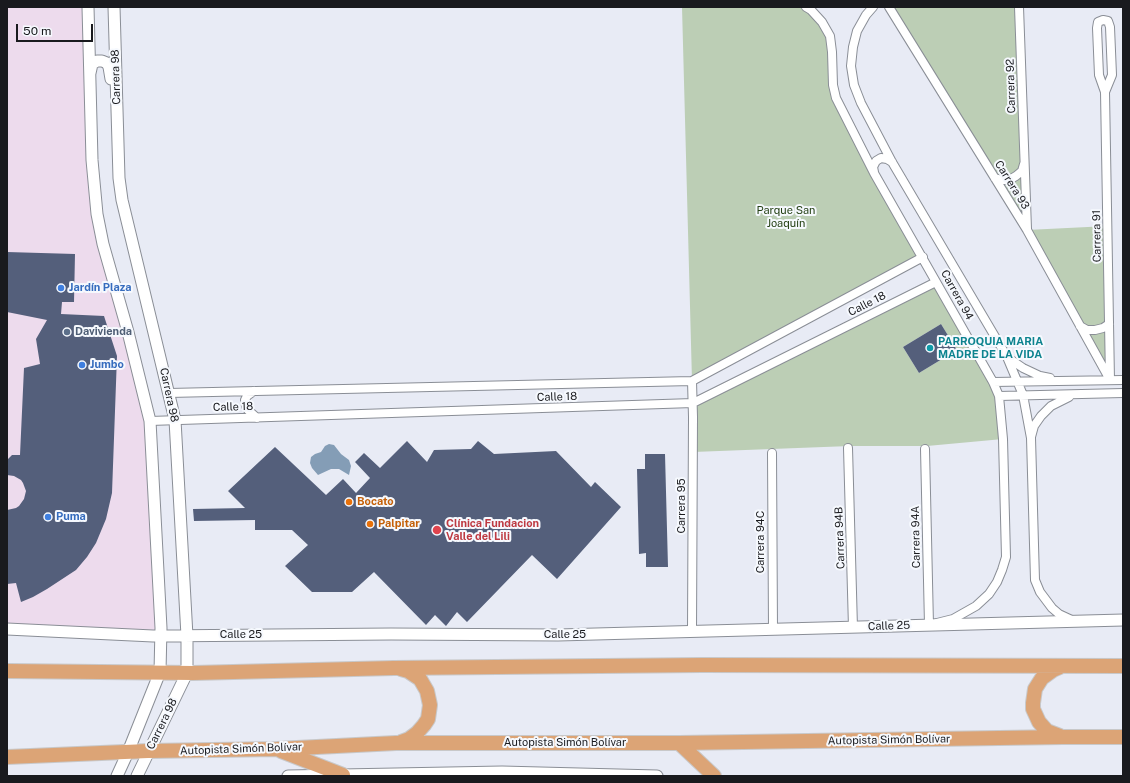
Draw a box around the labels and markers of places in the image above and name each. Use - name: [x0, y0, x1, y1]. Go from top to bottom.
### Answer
- place label: Jardín Plaza: [69, 281, 132, 295]
- marker: Jardín Plaza: [56, 283, 66, 293]
- place label: Davivienda: [75, 325, 132, 339]
- marker: Davivienda: [62, 327, 72, 337]
- place label: PARROQUIA MARIA MADRE DE LA VIDA: [938, 335, 1043, 361]
- marker: PARROQUIA MARIA MADRE DE LA VIDA: [925, 343, 935, 353]
- place label: Jumbo: [90, 358, 124, 372]
- marker: Jumbo: [77, 360, 87, 370]
- place label: Bocato: [357, 495, 394, 509]
- marker: Bocato: [344, 497, 354, 507]
- place label: Puma: [56, 510, 86, 524]
- marker: Puma: [43, 512, 53, 522]
- place label: Palpitar: [378, 517, 420, 531]
- place label: Clínica Fundacion Valle del Lili: [446, 517, 539, 543]
- marker: Palpitar: [365, 519, 375, 529]
- marker: Clínica Fundacion Valle del Lili: [431, 524, 443, 536]

